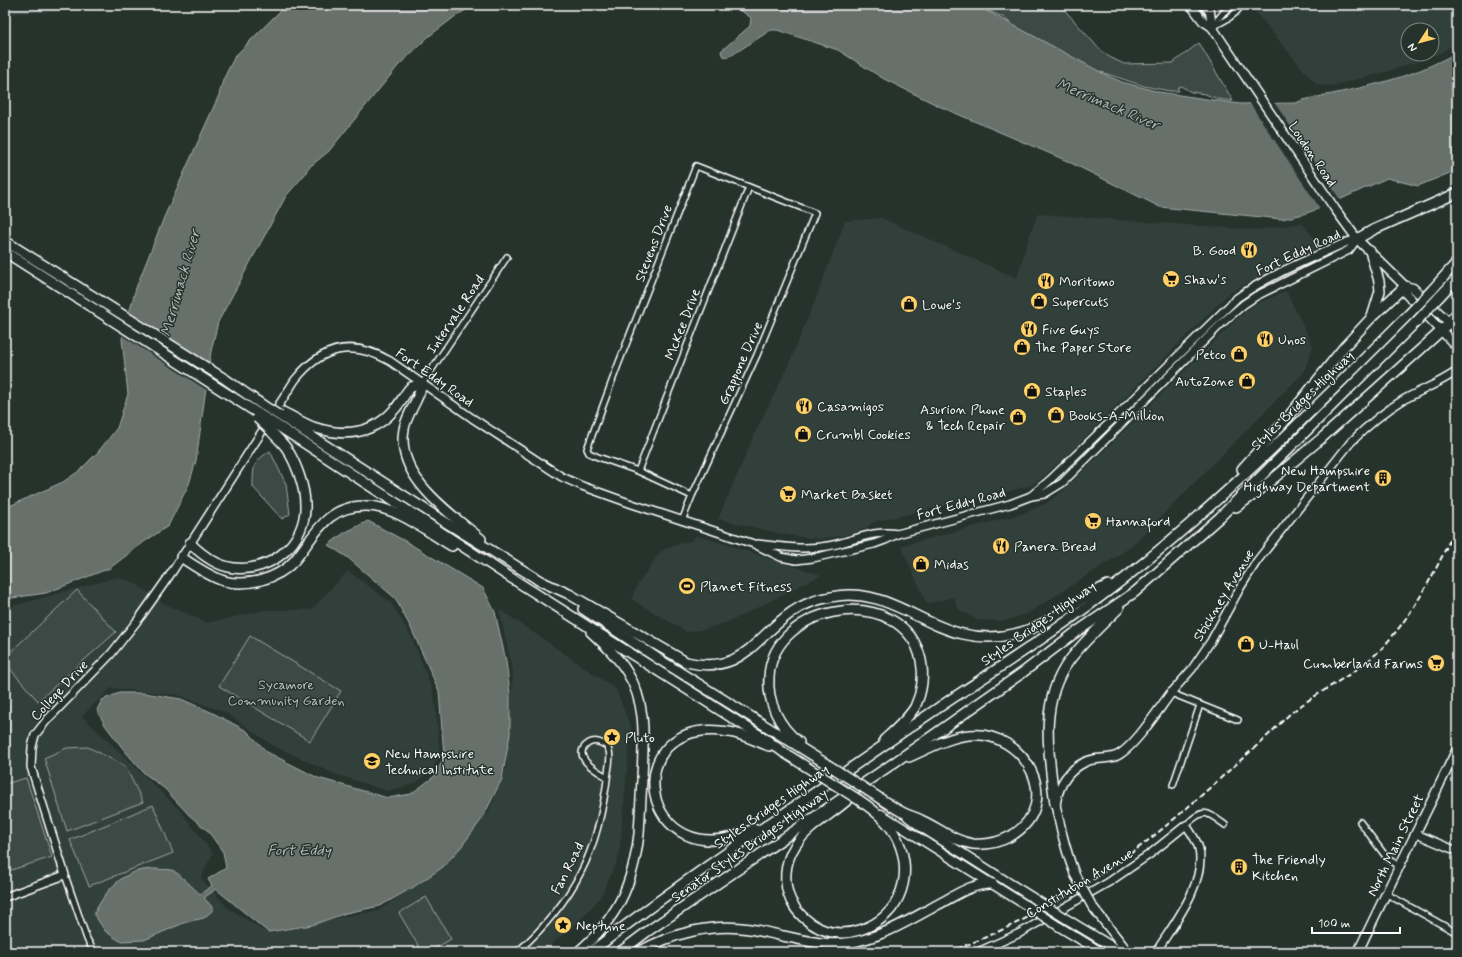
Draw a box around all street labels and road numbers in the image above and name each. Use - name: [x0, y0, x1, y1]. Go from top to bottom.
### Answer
- street label: Loudon Road: [1284, 119, 1341, 191]
- street label: Stevens Drive: [631, 202, 677, 284]
- street label: Fort Eddy Road: [1253, 225, 1344, 280]
- street label: Intervale Road: [423, 272, 489, 358]
- street label: McKee Drive: [661, 286, 705, 363]
- street label: Grappone Drive: [715, 319, 767, 408]
- street label: Fort Eddy Road: [392, 344, 477, 411]
- street label: Styles Bridges Highway: [1247, 347, 1359, 455]
- street label: Fort Eddy Road: [915, 483, 1008, 524]
- street label: Stickney Avenue: [1189, 546, 1258, 645]
- street label: Styles Bridges Highway: [978, 577, 1100, 671]
- street label: College Drive: [27, 656, 93, 725]
- street label: Styles Bridges Highway: [711, 760, 833, 854]
- street label: Senator Styles Bridges Highway: [668, 785, 831, 907]
- street label: North Main Street: [1363, 791, 1429, 899]
- street label: Fan Road: [547, 839, 589, 897]
- street label: Constitution Avenue: [1023, 845, 1136, 923]

